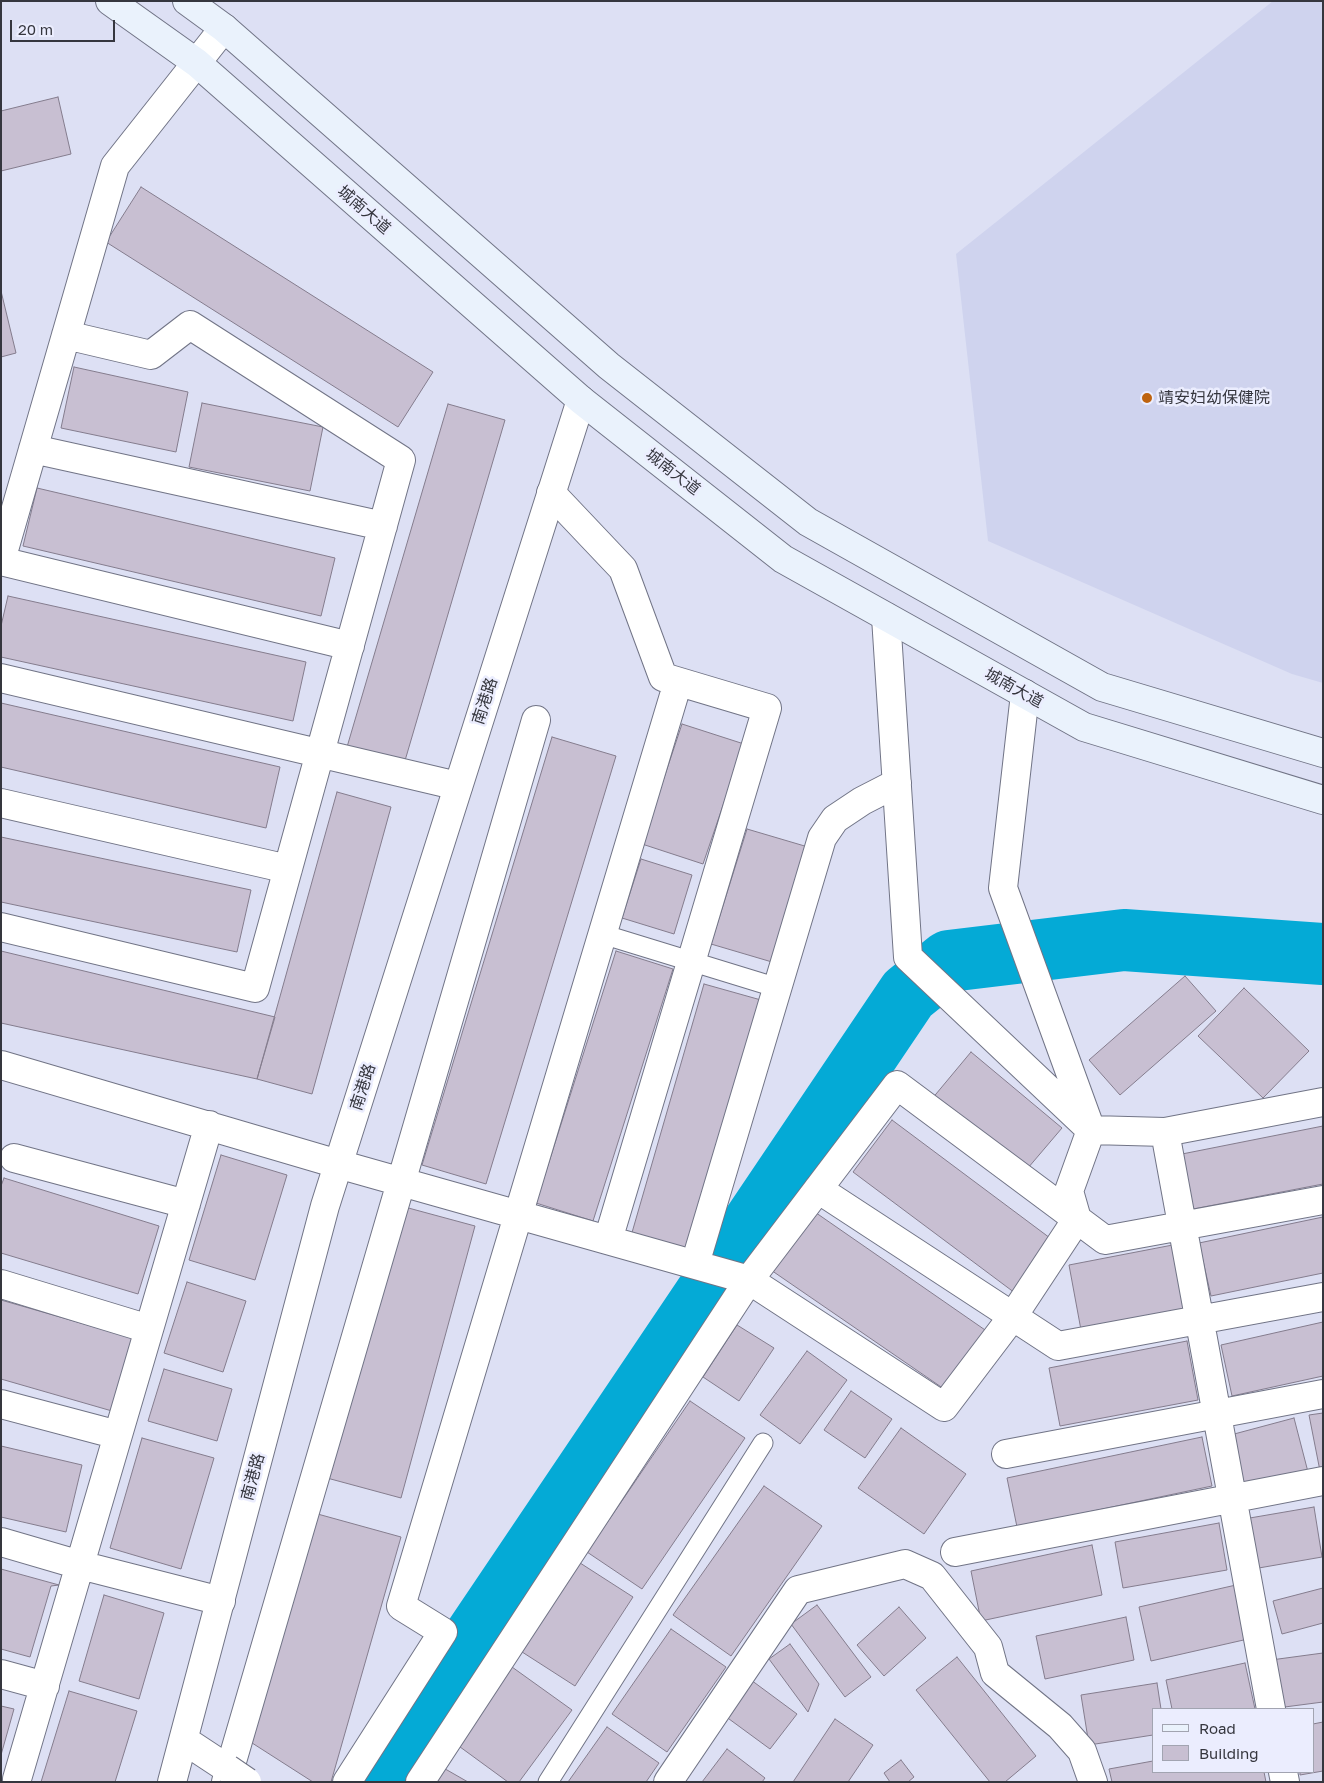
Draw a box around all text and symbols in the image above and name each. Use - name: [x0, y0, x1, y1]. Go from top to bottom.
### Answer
- scale bar: [12, 10, 118, 42]
- text: 20 m: [18, 20, 53, 38]
- street label: 城南大道: [334, 182, 394, 238]
- place label: 靖安妇幼保健院: [1158, 388, 1270, 408]
- marker: 靖安妇幼保健院: [1140, 391, 1154, 405]
- street label: 城南大道: [642, 445, 704, 499]
- street label: 城南大道: [981, 664, 1047, 712]
- street label: 南港路: [468, 675, 502, 727]
- street label: 南港路: [346, 1061, 380, 1113]
- street label: 南港路: [238, 1451, 268, 1503]
- legend: [1152, 1708, 1314, 1773]
- text: Road: [1199, 1719, 1236, 1737]
- text: Building: [1199, 1744, 1259, 1762]

